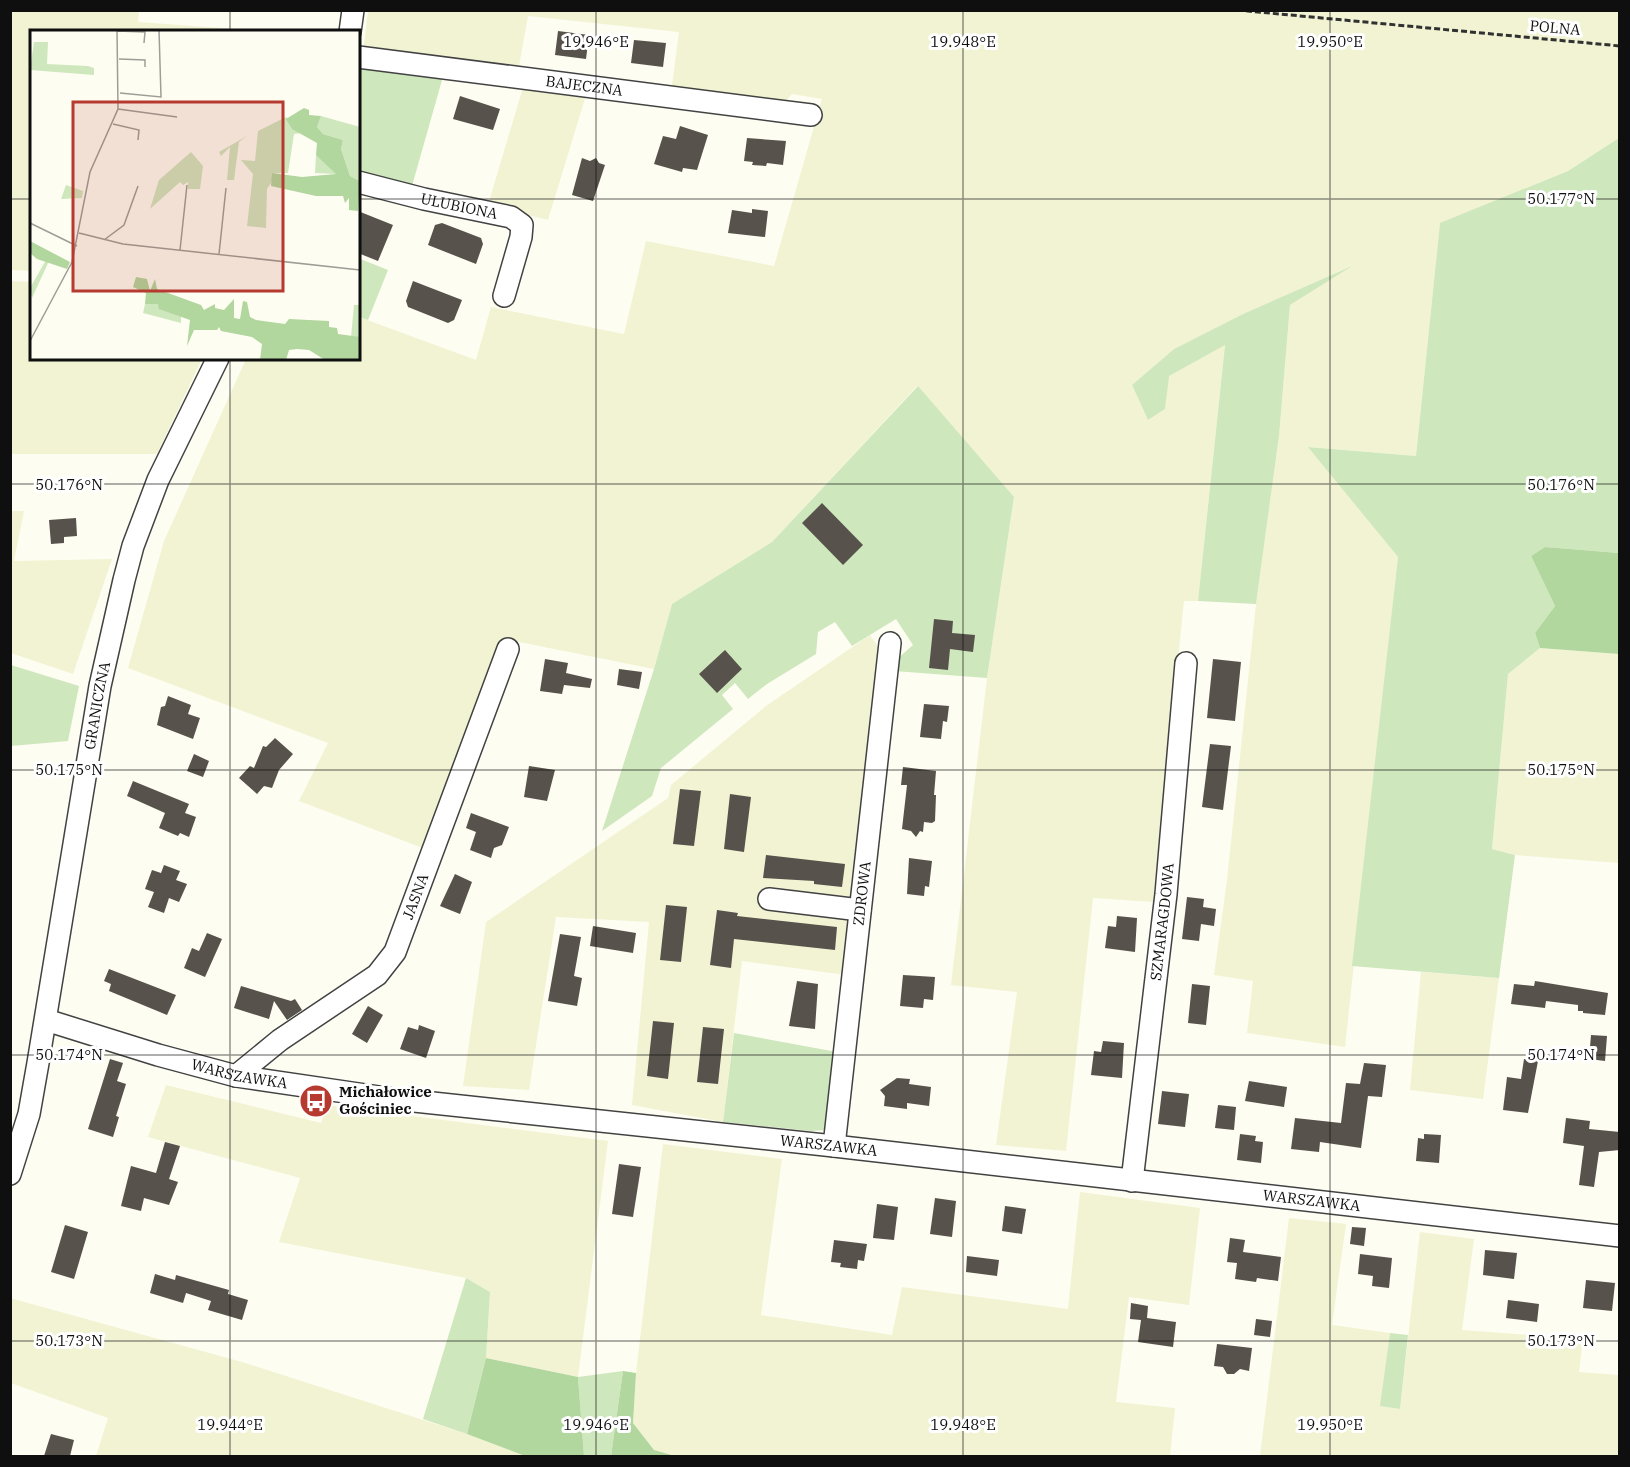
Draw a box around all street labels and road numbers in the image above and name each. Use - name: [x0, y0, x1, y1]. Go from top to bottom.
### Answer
- street label: POLNA: [1529, 16, 1582, 39]
- street label: BAJECZNA: [544, 71, 625, 100]
- street label: ULUBIONA: [419, 189, 500, 223]
- street label: GRANICZNA: [80, 659, 114, 751]
- street label: ZDROWA: [849, 860, 875, 927]
- street label: SZMARAGDOWA: [1146, 861, 1178, 982]
- street label: JASNA: [398, 870, 433, 922]
- street label: WARSZAWKA: [189, 1054, 289, 1093]
- street label: WARSZAWKA: [779, 1130, 879, 1160]
- street label: WARSZAWKA: [1262, 1185, 1362, 1215]

